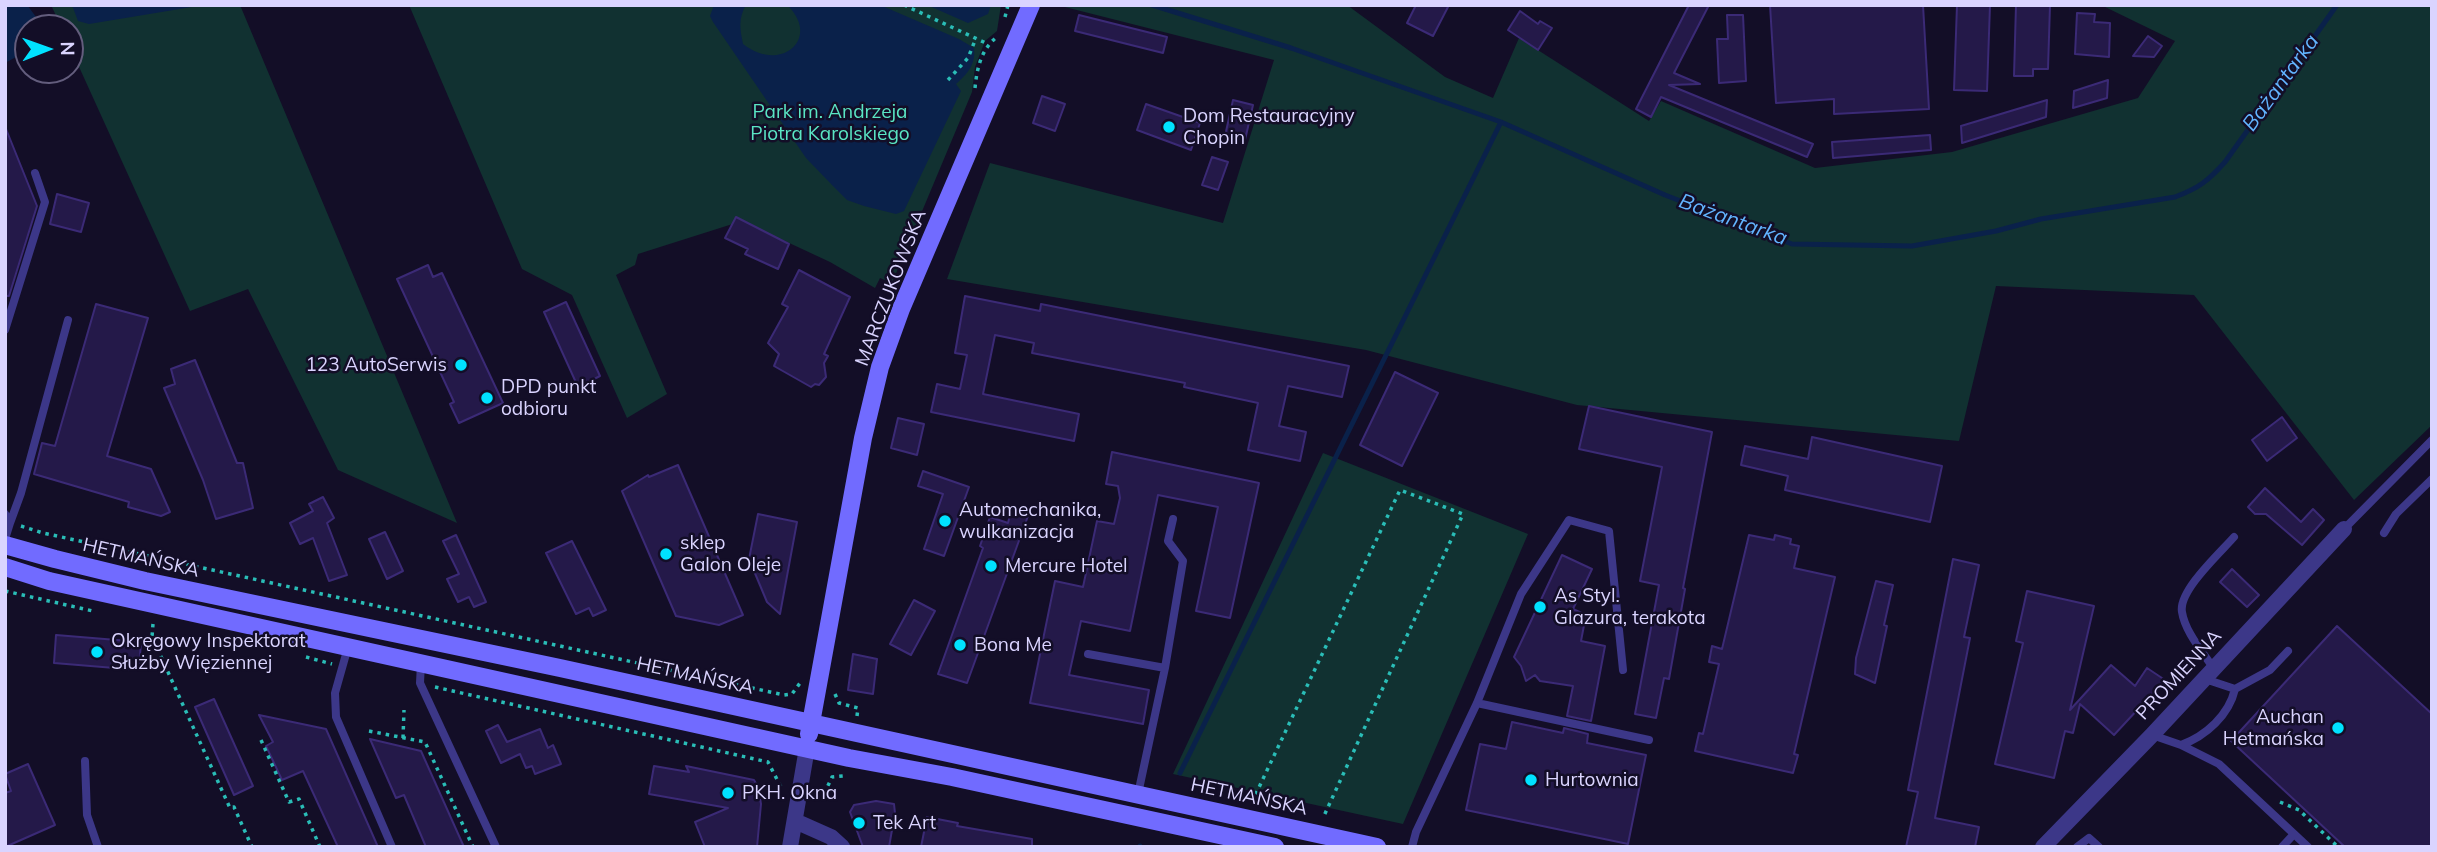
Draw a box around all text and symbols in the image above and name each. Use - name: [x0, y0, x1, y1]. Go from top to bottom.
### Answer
- north arrow: [14, 14, 84, 84]
- water label: Bażantarka: [2237, 30, 2325, 136]
- text: N: [56, 41, 80, 56]
- park label: Park im. Andrzeja Piotra Karolskiego: [750, 101, 910, 145]
- place label: Dom Restauracyjny Chopin: [1183, 105, 1355, 149]
- marker: Dom Restauracyjny Chopin: [1161, 119, 1177, 135]
- water label: Bażantarka: [1675, 189, 1791, 251]
- street label: MARCZUKOWSKA: [851, 207, 931, 369]
- place label: 123 AutoSerwis: [305, 354, 447, 376]
- marker: 123 AutoSerwis: [453, 357, 469, 373]
- place label: DPD punkt odbioru: [501, 376, 596, 420]
- marker: DPD punkt odbioru: [479, 390, 495, 406]
- place label: Automechanika, wulkanizacja: [959, 499, 1101, 543]
- marker: Automechanika, wulkanizacja: [937, 513, 953, 529]
- place label: sklep Galon Oleje: [680, 532, 781, 576]
- street label: HETMAŃSKA: [81, 534, 201, 582]
- marker: sklep Galon Oleje: [658, 546, 674, 562]
- place label: Mercure Hotel: [1005, 555, 1128, 577]
- marker: Mercure Hotel: [983, 558, 999, 574]
- place label: As Styl. Glazura, terakota: [1554, 585, 1706, 629]
- marker: As Styl. Glazura, terakota: [1532, 599, 1548, 615]
- street label: PROMIENNA: [2132, 625, 2226, 725]
- place label: Okręgowy Inspektorat Służby Więziennej: [111, 630, 306, 674]
- place label: Bona Me: [974, 634, 1052, 656]
- marker: Bona Me: [952, 637, 968, 653]
- marker: Okręgowy Inspektorat Służby Więziennej: [89, 644, 105, 660]
- street label: HETMAŃSKA: [635, 653, 755, 699]
- place label: Auchan Hetmańska: [2223, 706, 2324, 750]
- marker: Auchan Hetmańska: [2330, 720, 2346, 736]
- place label: Hurtownia: [1545, 769, 1639, 791]
- marker: Hurtownia: [1523, 772, 1539, 788]
- street label: HETMAŃSKA: [1189, 774, 1309, 820]
- place label: PKH. Okna: [742, 782, 837, 804]
- marker: PKH. Okna: [720, 785, 736, 801]
- place label: Tek Art: [873, 812, 936, 834]
- marker: Tek Art: [851, 815, 867, 831]

